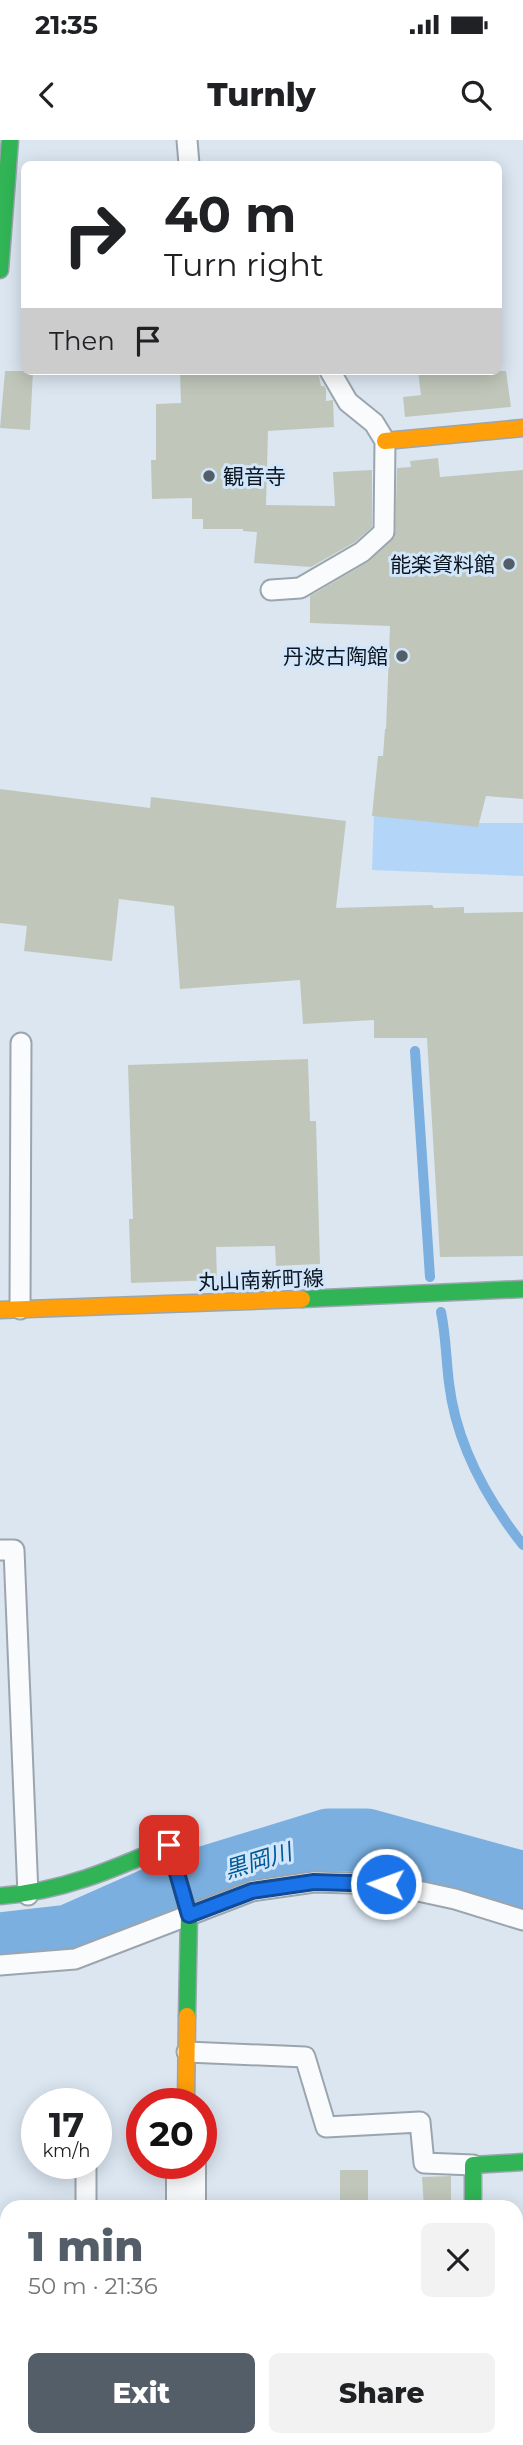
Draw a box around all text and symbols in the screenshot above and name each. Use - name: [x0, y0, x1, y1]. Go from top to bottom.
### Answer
- text: 21:35: [35, 9, 98, 41]
- text: Turnly: [207, 75, 316, 114]
- icon: back: [28, 76, 66, 114]
- icon: search: [457, 76, 495, 114]
- text: 40 m: [164, 185, 296, 244]
- icon: right: [49, 189, 140, 280]
- text: Turn right: [164, 245, 324, 284]
- icon: arrive: [129, 322, 167, 360]
- text: Then: [49, 325, 115, 357]
- place label: 観音寺: [223, 464, 286, 489]
- marker: 観音寺: [201, 468, 217, 484]
- place label: 能楽資料館: [390, 552, 495, 577]
- marker: 能楽資料館: [501, 556, 517, 572]
- place label: 丹波古陶館: [283, 644, 388, 669]
- marker: 丹波古陶館: [394, 648, 410, 664]
- street label: 丸山南新町線: [198, 1265, 324, 1295]
- pin: [139, 1815, 199, 1875]
- icon: arrive: [150, 1826, 188, 1864]
- water label: 黒岡川: [221, 1837, 298, 1884]
- position arrow: [349, 1847, 423, 1921]
- speed limit sign: 20: [126, 2088, 217, 2179]
- text: 17: [49, 2103, 84, 2146]
- text: km/h: [42, 2140, 91, 2162]
- text: 1 min: [28, 2220, 144, 2272]
- button: close: [421, 2223, 495, 2297]
- text: 50 m · 21:36: [28, 2272, 158, 2300]
- button: Exit: [28, 2353, 255, 2433]
- button: Share: [269, 2353, 495, 2433]

